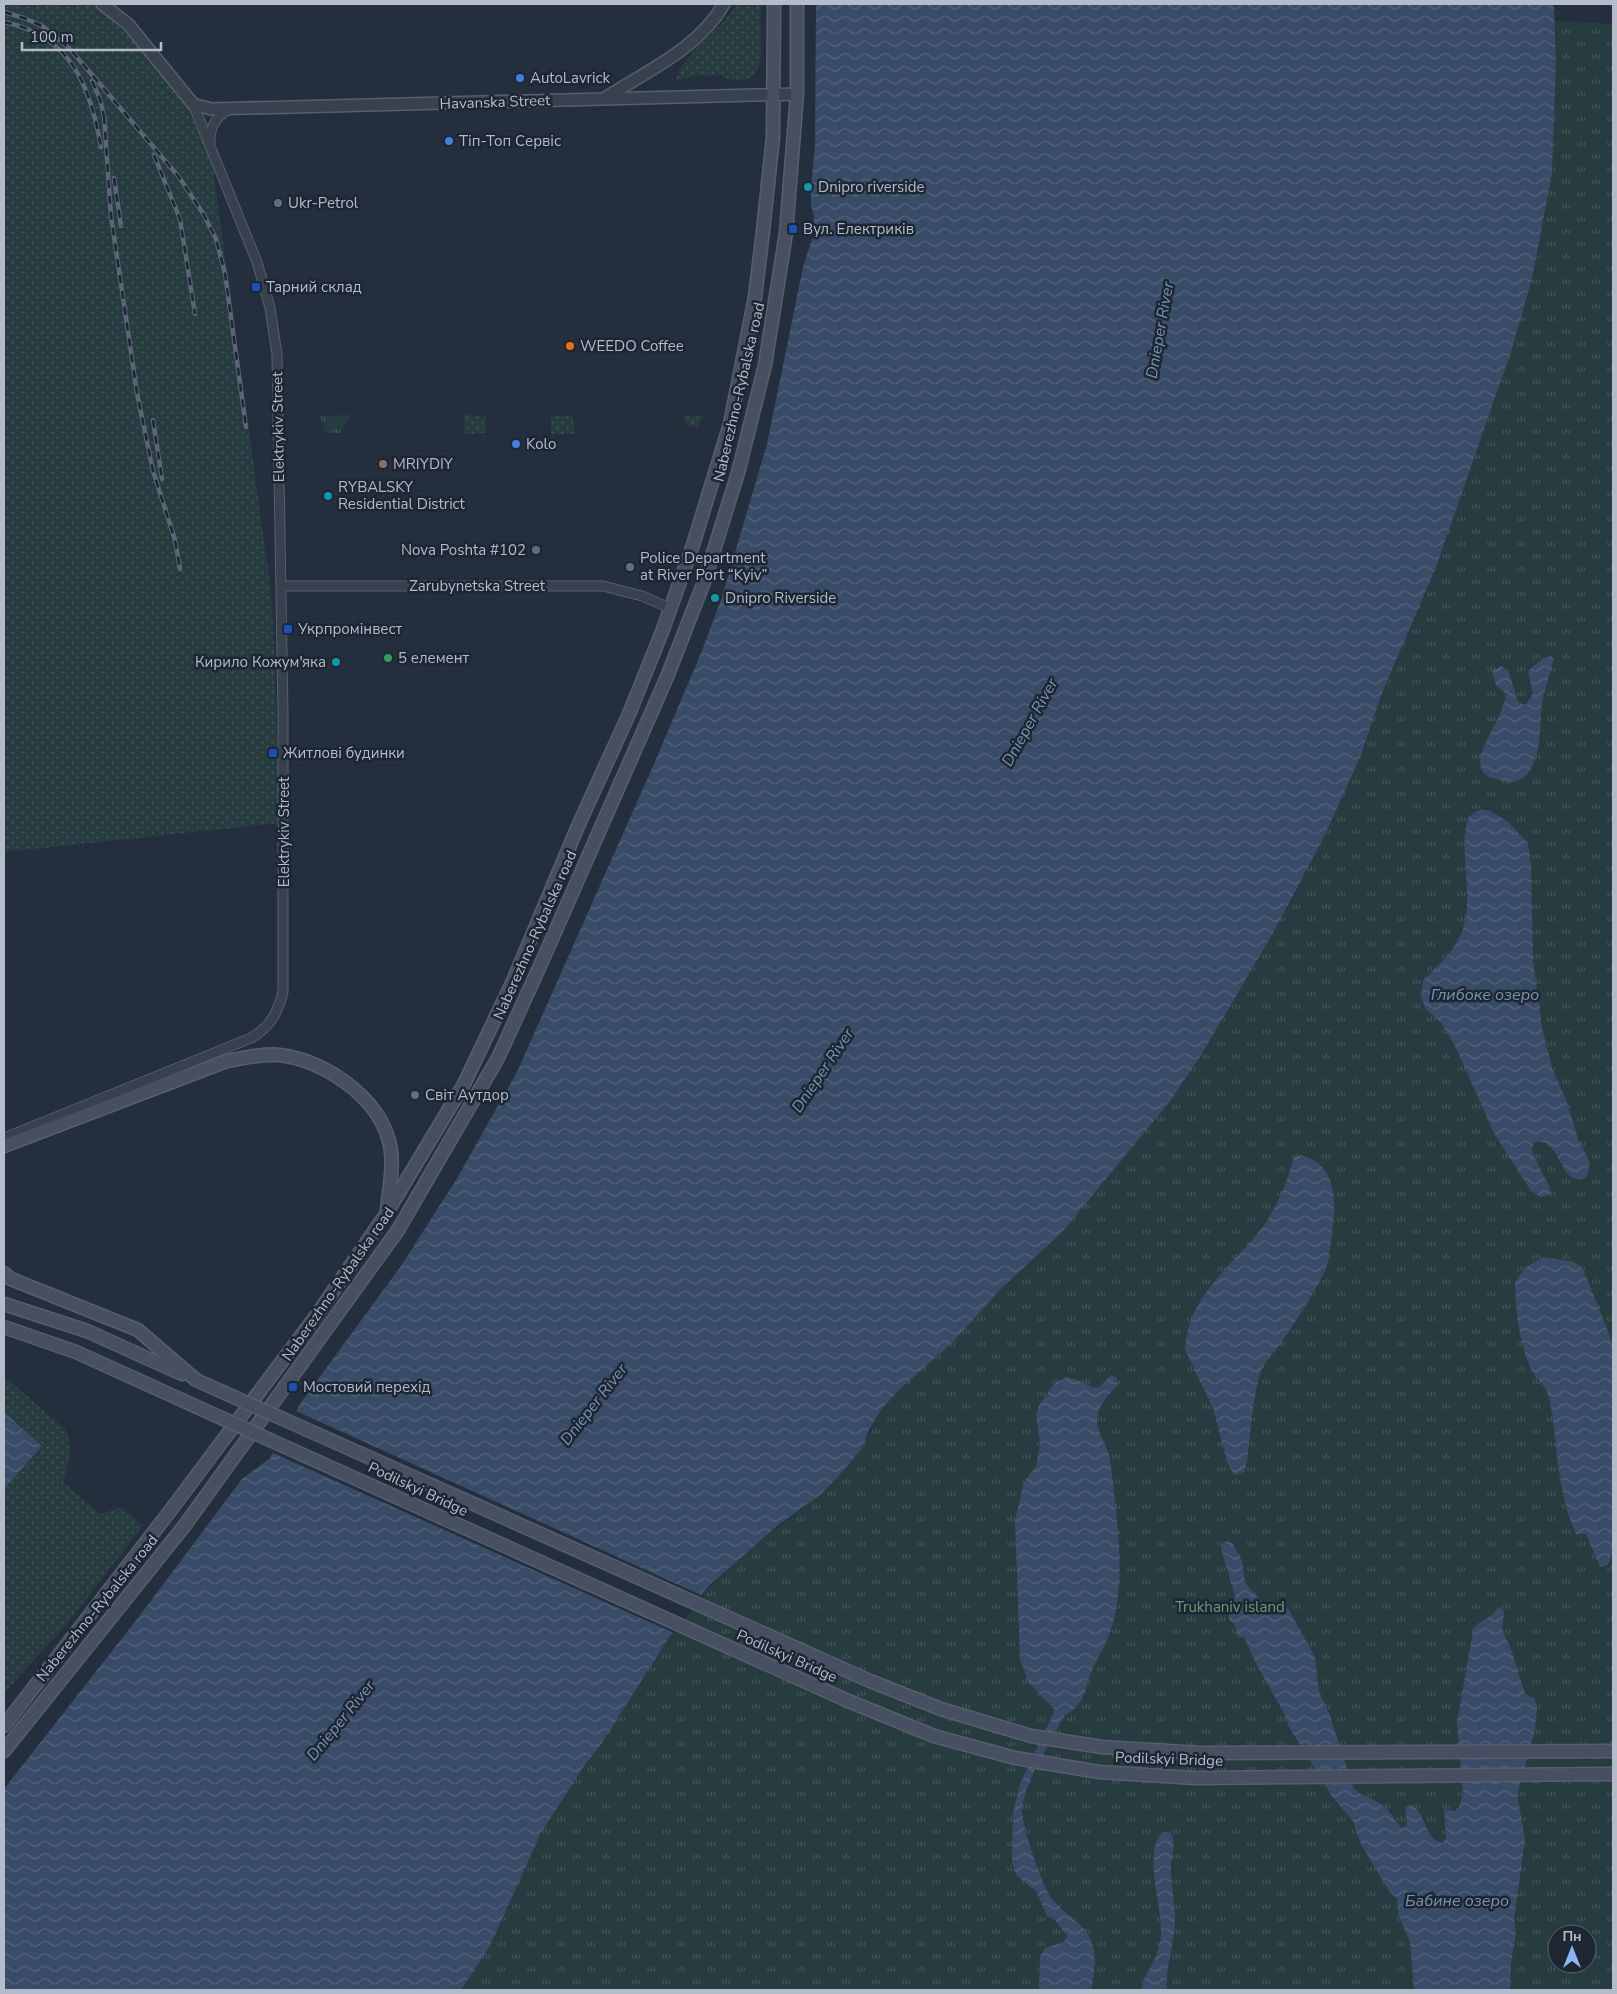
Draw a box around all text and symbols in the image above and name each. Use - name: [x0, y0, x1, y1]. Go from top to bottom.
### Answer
- scale bar: [22, 20, 161, 52]
- text: 100 m: [30, 27, 74, 47]
- place label: AutoLavrick: [530, 68, 610, 88]
- marker: AutoLavrick: [514, 72, 526, 84]
- street label: Havanska Street: [439, 90, 551, 114]
- place label: Тіп-Топ Сервіс: [459, 131, 561, 151]
- marker: Тіп-Топ Сервіс: [443, 135, 455, 147]
- place label: Dnipro riverside: [818, 177, 925, 197]
- marker: Dnipro riverside: [802, 181, 814, 193]
- place label: Ukr-Petrol: [288, 193, 359, 213]
- marker: Ukr-Petrol: [272, 197, 284, 209]
- place label: Вул. Електриків: [803, 219, 914, 239]
- marker: Вул. Електриків: [787, 223, 799, 235]
- place label: Тарний склад: [266, 277, 362, 297]
- water label: Dnieper River: [1141, 279, 1180, 380]
- marker: Тарний склад: [250, 281, 262, 293]
- street label: Naberezhno-Rybalska road: [709, 300, 769, 484]
- place label: WEEDO Coffee: [580, 336, 684, 356]
- marker: WEEDO Coffee: [564, 340, 576, 352]
- street label: Elektrykiv Street: [267, 371, 289, 483]
- place label: Kolo: [526, 434, 556, 454]
- marker: Kolo: [510, 438, 522, 450]
- place label: MRIYDIY: [393, 454, 454, 474]
- marker: MRIYDIY: [377, 458, 389, 470]
- place label: RYBALSKY Residential District: [338, 477, 466, 514]
- marker: RYBALSKY Residential District: [322, 490, 334, 502]
- place label: Nova Poshta #102: [401, 540, 526, 560]
- marker: Nova Poshta #102: [530, 544, 542, 556]
- place label: Police Department at River Port “Kyiv”: [640, 548, 768, 585]
- marker: Police Department at River Port “Kyiv”: [624, 561, 636, 573]
- street label: Zarubynetska Street: [409, 576, 546, 596]
- place label: Dnipro Riverside: [725, 588, 836, 608]
- marker: Dnipro Riverside: [709, 592, 721, 604]
- place label: Укрпромінвест: [297, 619, 403, 639]
- marker: Укрпромінвест: [282, 623, 294, 635]
- place label: 5 елемент: [398, 648, 470, 668]
- place label: Кирило Кожум'яка: [195, 652, 326, 672]
- marker: 5 елемент: [382, 652, 394, 664]
- marker: Кирило Кожум'яка: [330, 656, 342, 668]
- water label: Dnieper River: [997, 673, 1064, 771]
- place label: Житлові будинки: [283, 743, 405, 763]
- marker: Житлові будинки: [267, 747, 279, 759]
- street label: Elektrykiv Street: [274, 776, 294, 887]
- street label: Naberezhno-Rybalska road: [489, 847, 581, 1023]
- water label: Глибоке озеро: [1431, 984, 1539, 1006]
- water label: Dnieper River: [786, 1023, 860, 1117]
- place label: Світ Аутдор: [425, 1085, 509, 1105]
- marker: Світ Аутдор: [409, 1089, 421, 1101]
- street label: Naberezhno-Rybalska road: [277, 1203, 399, 1365]
- water label: Dnieper River: [555, 1358, 633, 1450]
- place label: Мостовий перехід: [303, 1377, 431, 1397]
- marker: Мостовий перехід: [287, 1381, 299, 1393]
- street label: Podilskyi Bridge: [365, 1457, 471, 1521]
- street label: Naberezhno-Rybalska road: [31, 1530, 163, 1686]
- park label: Trukhaniv island: [1175, 1597, 1285, 1617]
- street label: Podilskyi Bridge: [734, 1625, 840, 1687]
- water label: Dnieper River: [302, 1675, 381, 1765]
- street label: Podilskyi Bridge: [1115, 1747, 1223, 1771]
- water label: Бабине озеро: [1405, 1890, 1509, 1912]
- north arrow: [1547, 1924, 1597, 1974]
- text: Пн: [1562, 1927, 1582, 1946]

